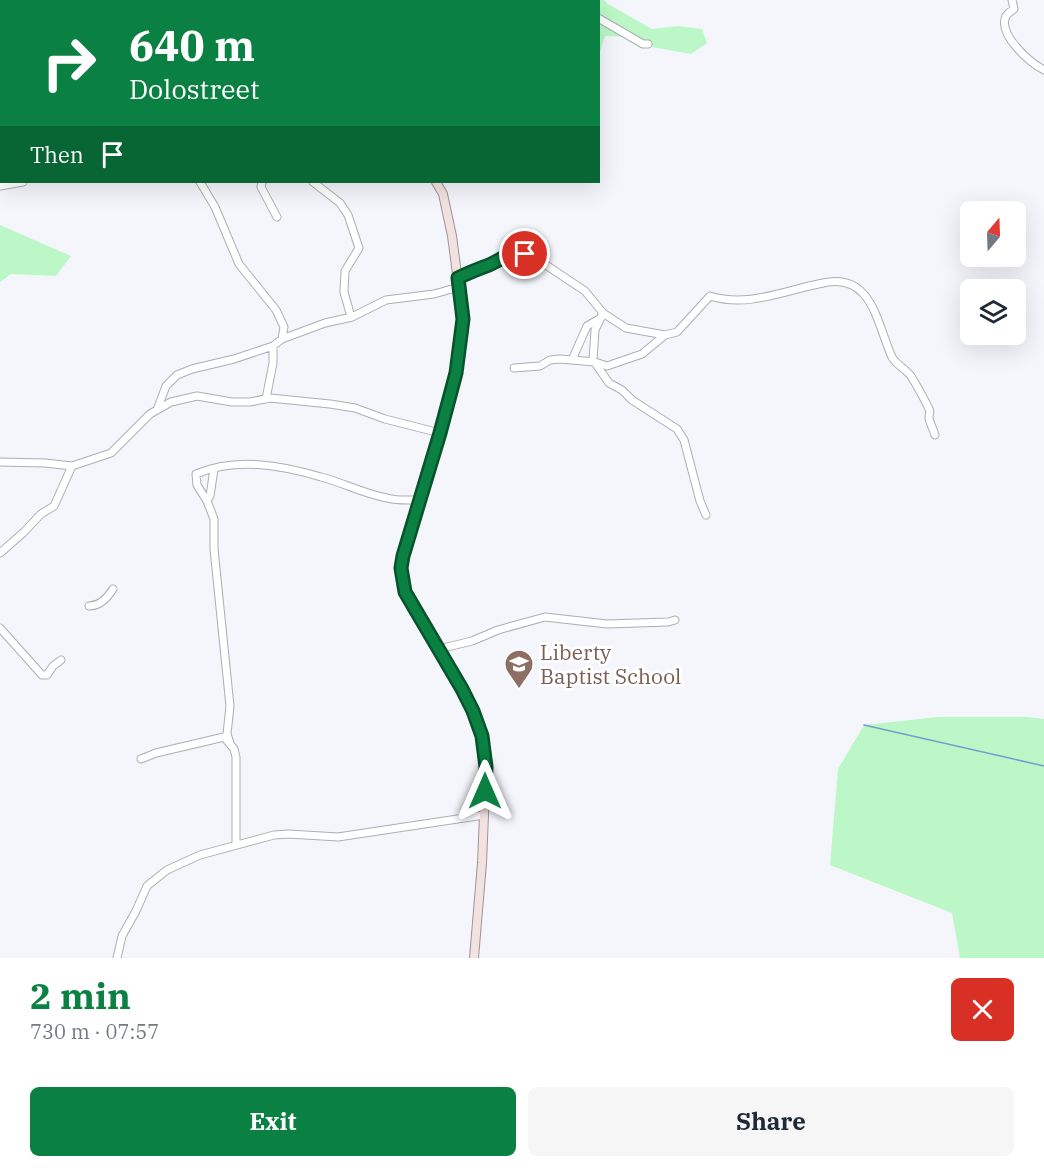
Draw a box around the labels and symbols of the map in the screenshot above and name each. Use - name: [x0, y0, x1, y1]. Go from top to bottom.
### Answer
- north arrow: [960, 201, 1026, 267]
- pin: [499, 228, 550, 279]
- place label: Liberty Baptist School: [540, 638, 681, 690]
- school or university icon: Liberty Baptist School: [503, 648, 535, 690]
- position arrow: [453, 759, 517, 823]

